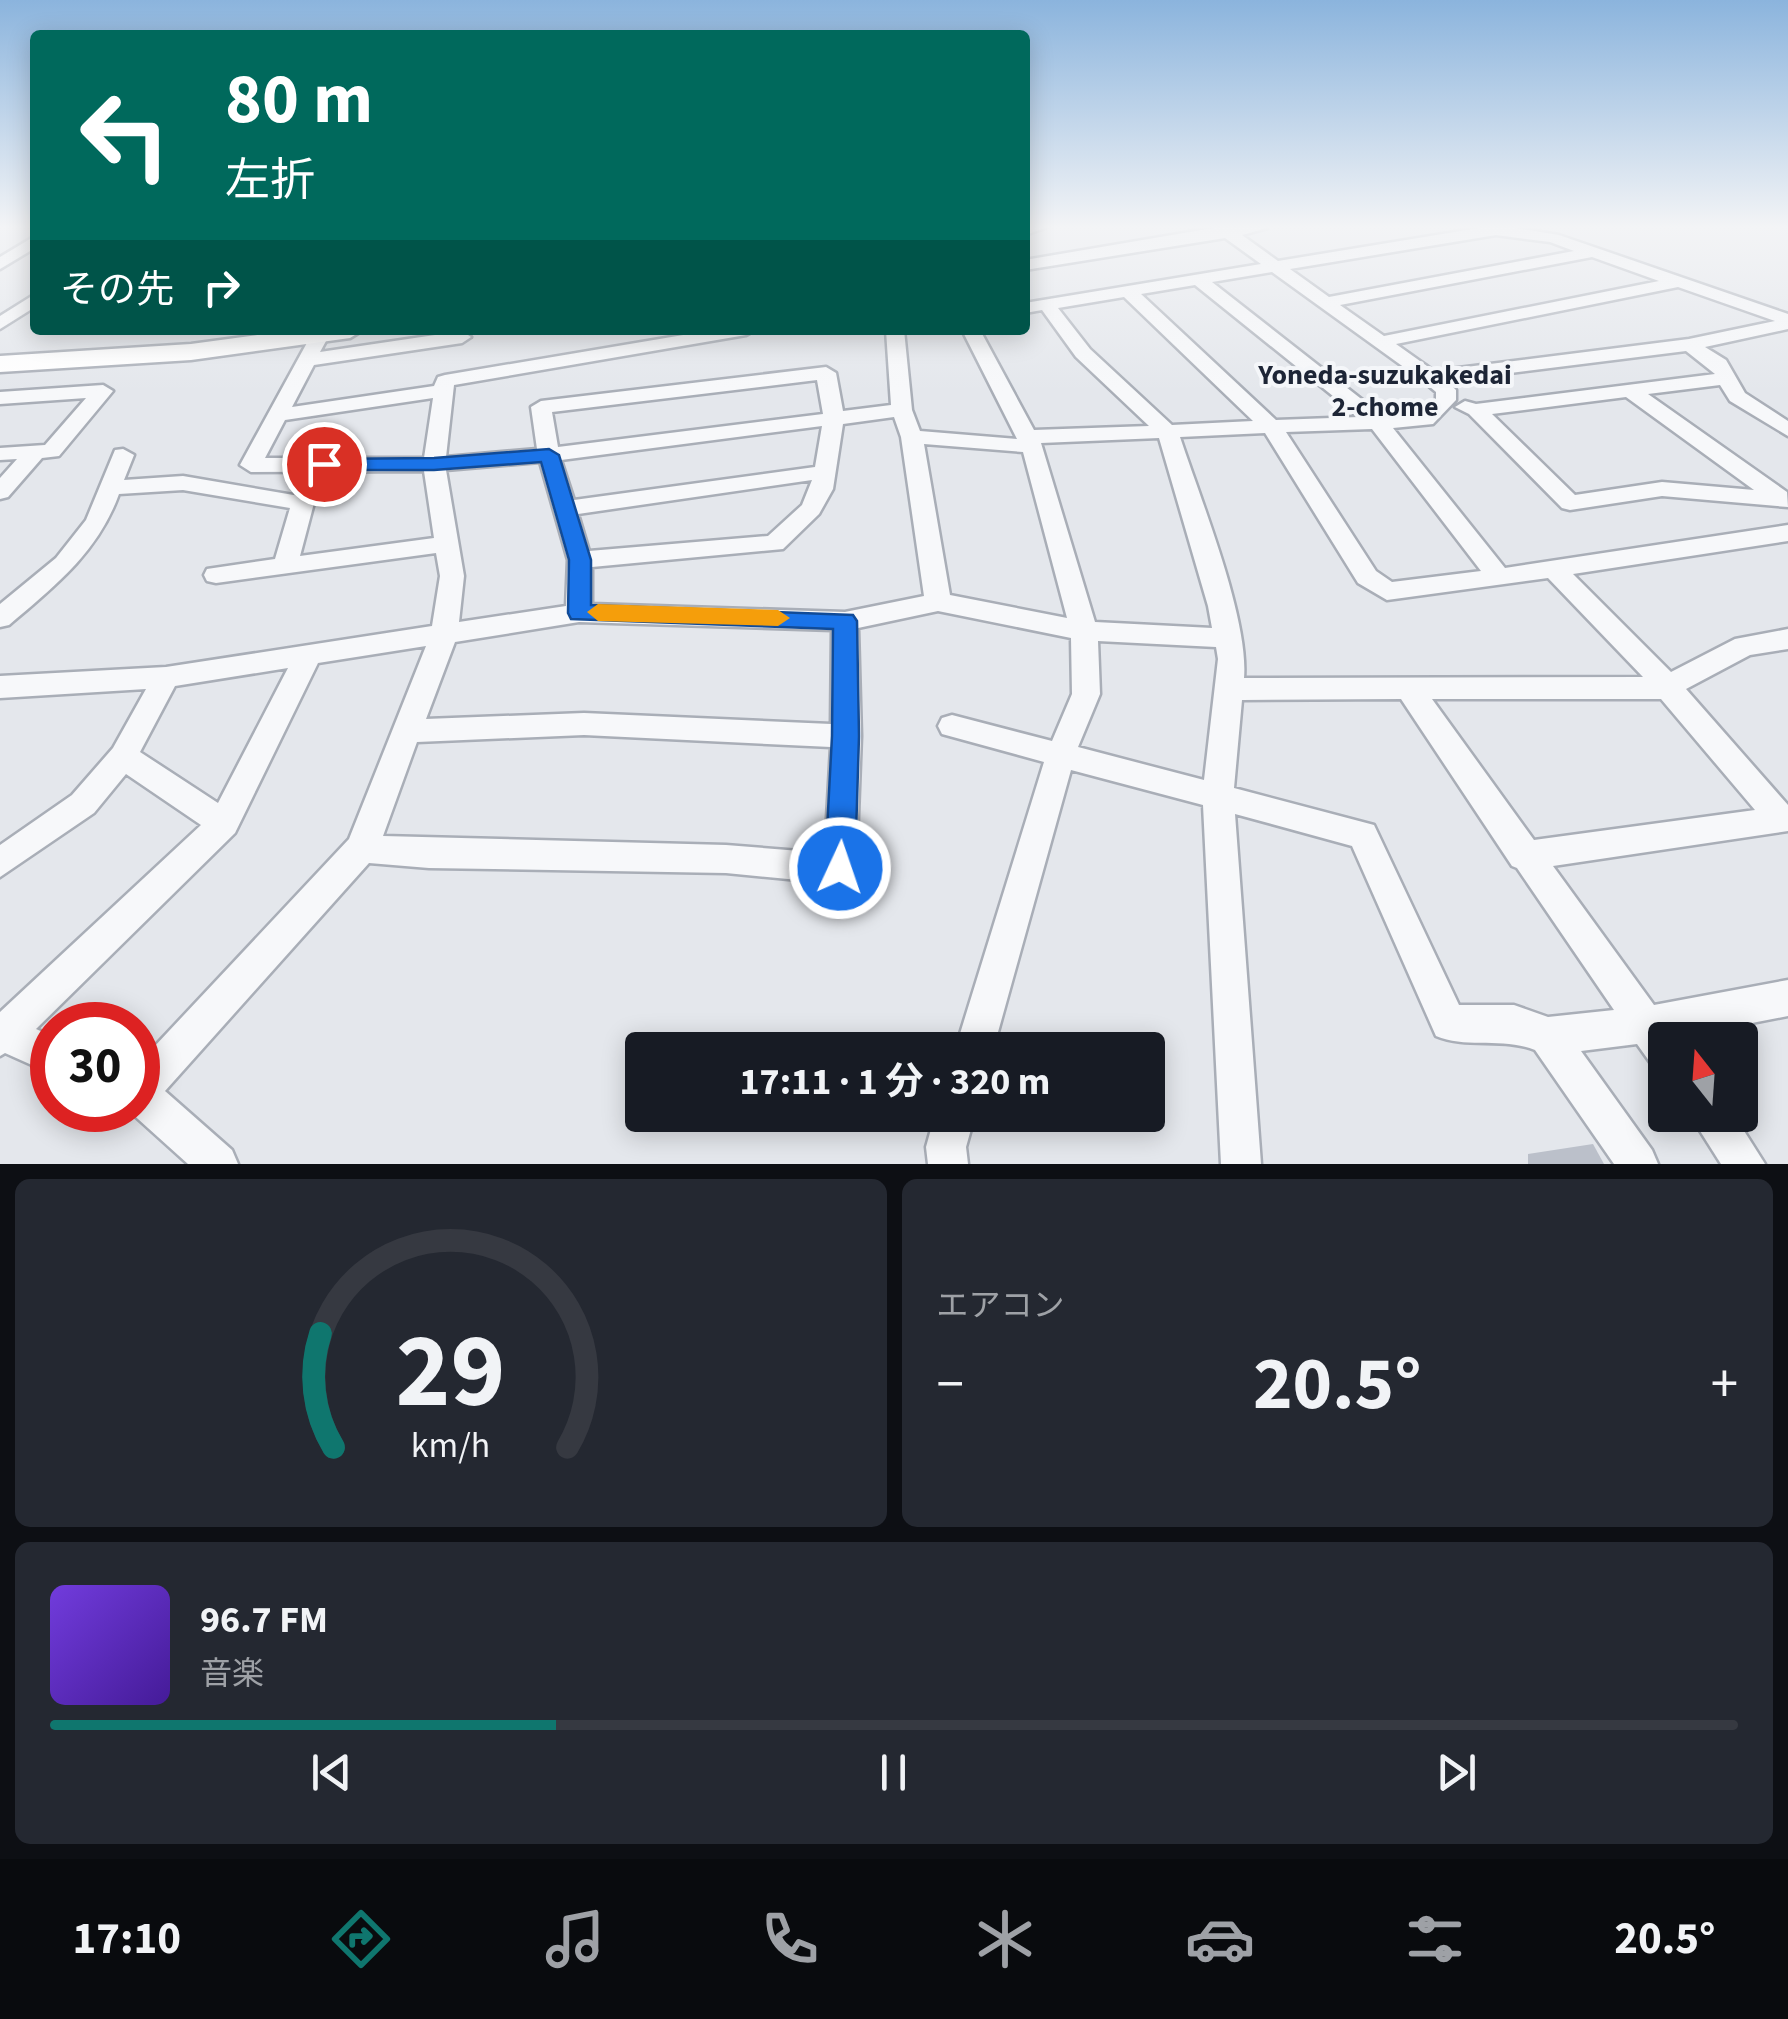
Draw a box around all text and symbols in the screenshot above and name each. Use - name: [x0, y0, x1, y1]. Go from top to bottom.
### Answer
- text: 80 m: [225, 50, 373, 150]
- icon: left: [60, 70, 190, 200]
- text: 左折: [225, 149, 315, 213]
- icon: right: [194, 260, 249, 315]
- text: その先: [60, 263, 174, 317]
- district label: Yoneda-suzukakedai 2-chome: [1257, 355, 1512, 427]
- pin: [282, 422, 367, 507]
- icon: arrive: [297, 437, 352, 492]
- position arrow: [788, 816, 892, 920]
- speed limit sign: 30: [30, 1002, 160, 1132]
- north arrow: [1648, 1022, 1758, 1132]
- map controls: [1648, 1022, 1758, 1132]
- text: 17:11 · 1 分 · 320 m: [740, 1055, 1050, 1109]
- text: エアコン: [937, 1283, 1065, 1329]
- text: 29: [396, 1299, 506, 1447]
- text: 20.5°: [1253, 1331, 1422, 1438]
- text: −: [937, 1346, 964, 1424]
- text: +: [1711, 1346, 1738, 1424]
- text: km/h: [411, 1420, 490, 1471]
- text: 96.7 FM: [200, 1593, 328, 1647]
- text: 音楽: [200, 1651, 264, 1697]
- icon: previous: [304, 1745, 359, 1800]
- icon: pause: [866, 1745, 921, 1800]
- icon: next: [1429, 1745, 1484, 1800]
- icon: directions: [326, 1904, 396, 1974]
- icon: music: [540, 1904, 610, 1974]
- icon: phone: [755, 1904, 825, 1974]
- icon: climate: [970, 1904, 1040, 1974]
- icon: car: [1185, 1904, 1255, 1974]
- icon: filters: [1400, 1904, 1470, 1974]
- text: 17:10: [72, 1907, 181, 1971]
- text: 20.5°: [1614, 1907, 1716, 1971]

